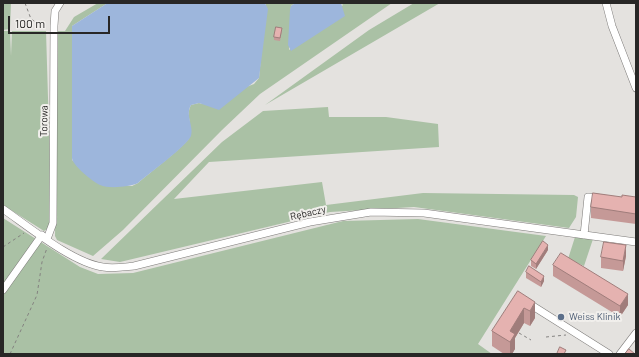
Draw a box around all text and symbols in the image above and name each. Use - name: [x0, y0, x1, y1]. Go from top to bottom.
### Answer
- scale bar: [10, 8, 112, 34]
- text: 100 m: [15, 16, 45, 30]
- street label: Torowa: [38, 105, 50, 137]
- street label: Rębaczy: [289, 203, 327, 223]
- place label: Weiss Klinik: [569, 311, 621, 323]
- marker: Weiss Klinik: [556, 312, 566, 322]

